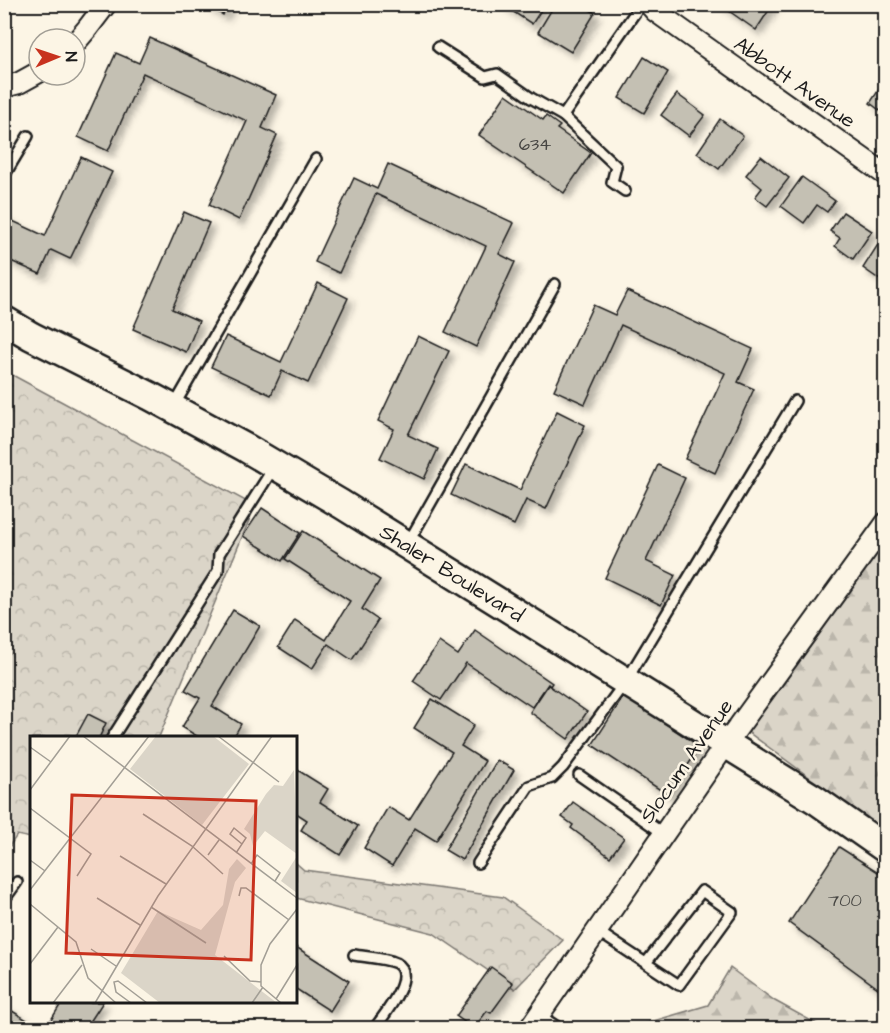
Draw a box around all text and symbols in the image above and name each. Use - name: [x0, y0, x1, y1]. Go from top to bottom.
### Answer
- north arrow: [27, 27, 87, 87]
- street label: Abbott Avenue: [728, 30, 861, 135]
- text: N: [60, 51, 82, 62]
- house number: 634: [519, 132, 551, 157]
- street label: Shaler Boulevard: [374, 517, 530, 630]
- street label: Slocum Avenue: [633, 693, 740, 829]
- inset map: [30, 736, 297, 1003]
- house number: 700: [828, 888, 862, 913]

